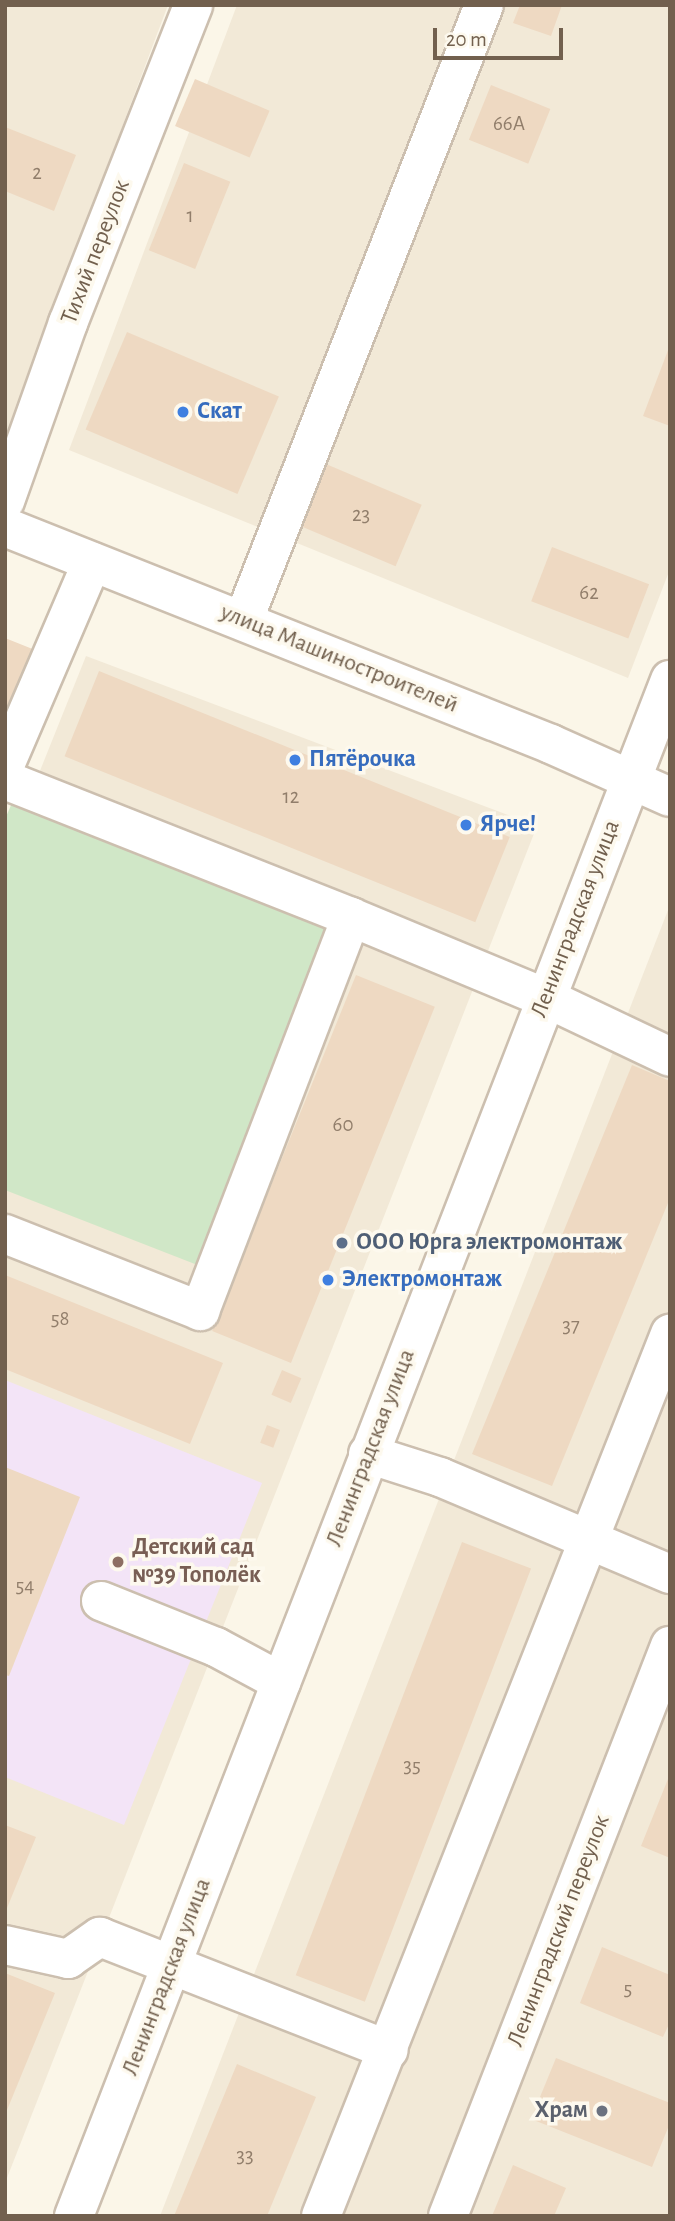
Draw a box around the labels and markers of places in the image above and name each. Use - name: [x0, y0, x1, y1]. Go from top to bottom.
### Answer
- place label: Скат: [197, 398, 242, 426]
- marker: Скат: [175, 404, 191, 420]
- place label: Пятёрочка: [309, 746, 416, 774]
- marker: Пятёрочка: [287, 752, 303, 768]
- place label: Ярче!: [480, 811, 536, 839]
- marker: Ярче!: [458, 817, 474, 833]
- place label: ООО Юрга электромонтаж: [356, 1229, 622, 1257]
- marker: ООО Юрга электромонтаж: [334, 1235, 350, 1251]
- place label: Электромонтаж: [342, 1266, 502, 1294]
- marker: Электромонтаж: [320, 1272, 336, 1288]
- place label: Детский сад №39 Тополёк: [132, 1534, 261, 1590]
- marker: Детский сад №39 Тополёк: [110, 1554, 126, 1570]
- place label: Храм: [535, 2097, 588, 2125]
- marker: Храм: [594, 2103, 610, 2119]

